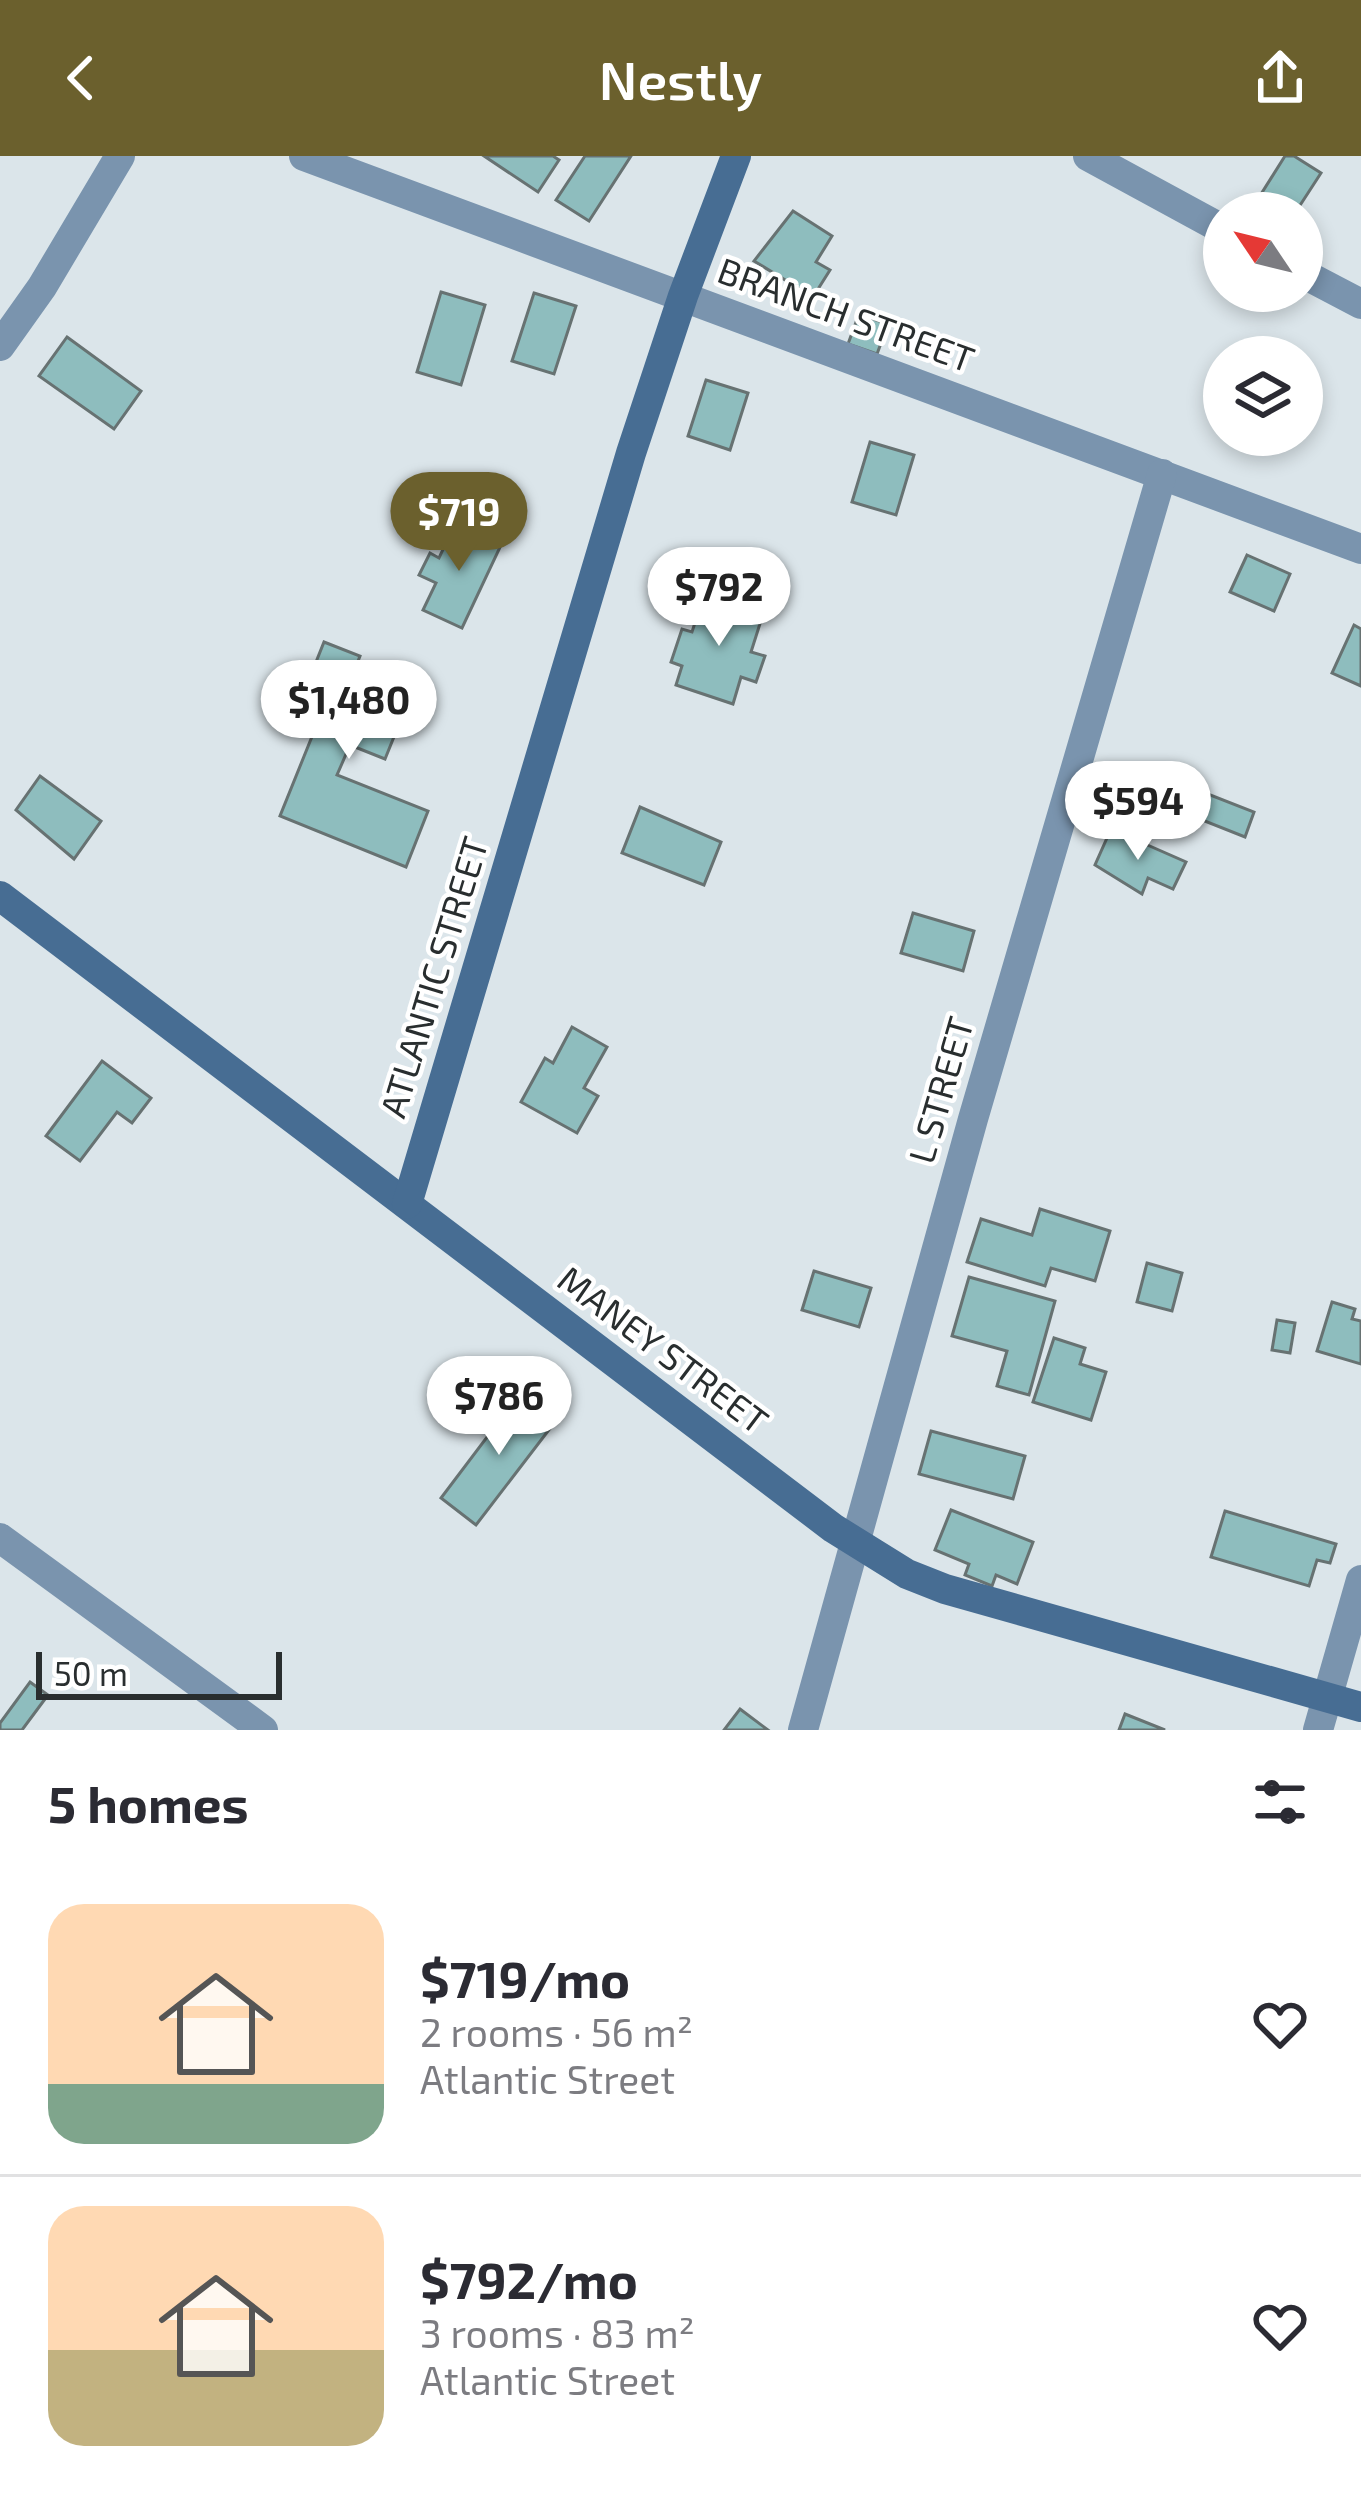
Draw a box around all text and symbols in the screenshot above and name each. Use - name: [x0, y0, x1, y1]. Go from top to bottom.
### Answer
- icon: back: [48, 45, 114, 111]
- icon: share: [1247, 45, 1313, 111]
- text: Nestly: [599, 46, 762, 111]
- north arrow: [1203, 192, 1323, 312]
- map controls: [1203, 192, 1323, 456]
- street label: BRANCH STREET: [713, 247, 981, 380]
- button: layers: [1203, 336, 1323, 456]
- pin: $719: [388, 472, 530, 574]
- text: $719: [417, 487, 501, 534]
- pin: $792: [648, 547, 790, 649]
- text: $792: [675, 562, 763, 609]
- pin: $1,480: [251, 660, 447, 762]
- text: $1,480: [288, 675, 410, 722]
- pin: $594: [1067, 761, 1209, 863]
- text: $594: [1092, 776, 1184, 823]
- street label: ATLANTIC STREET: [369, 831, 496, 1122]
- street label: L STREET: [898, 1011, 981, 1168]
- street label: MANEY STREET: [550, 1256, 777, 1442]
- pin: $786: [428, 1356, 570, 1458]
- text: $786: [454, 1371, 544, 1418]
- scale bar: [36, 1646, 282, 1699]
- text: 50 m: [54, 1653, 128, 1693]
- icon: filters: [1247, 1769, 1313, 1835]
- text: 5 homes: [48, 1772, 249, 1833]
- text: $719/mo: [420, 1947, 630, 2008]
- icon: home: [144, 1952, 288, 2096]
- icon: heart: [1247, 1991, 1313, 2057]
- text: 2 rooms · 56 m²: [420, 2008, 693, 2055]
- text: Atlantic Street: [420, 2055, 675, 2102]
- text: $792/mo: [420, 2248, 638, 2309]
- icon: home: [144, 2254, 288, 2398]
- icon: heart: [1247, 2293, 1313, 2359]
- text: 3 rooms · 83 m²: [420, 2309, 695, 2356]
- text: Atlantic Street: [420, 2356, 675, 2403]

